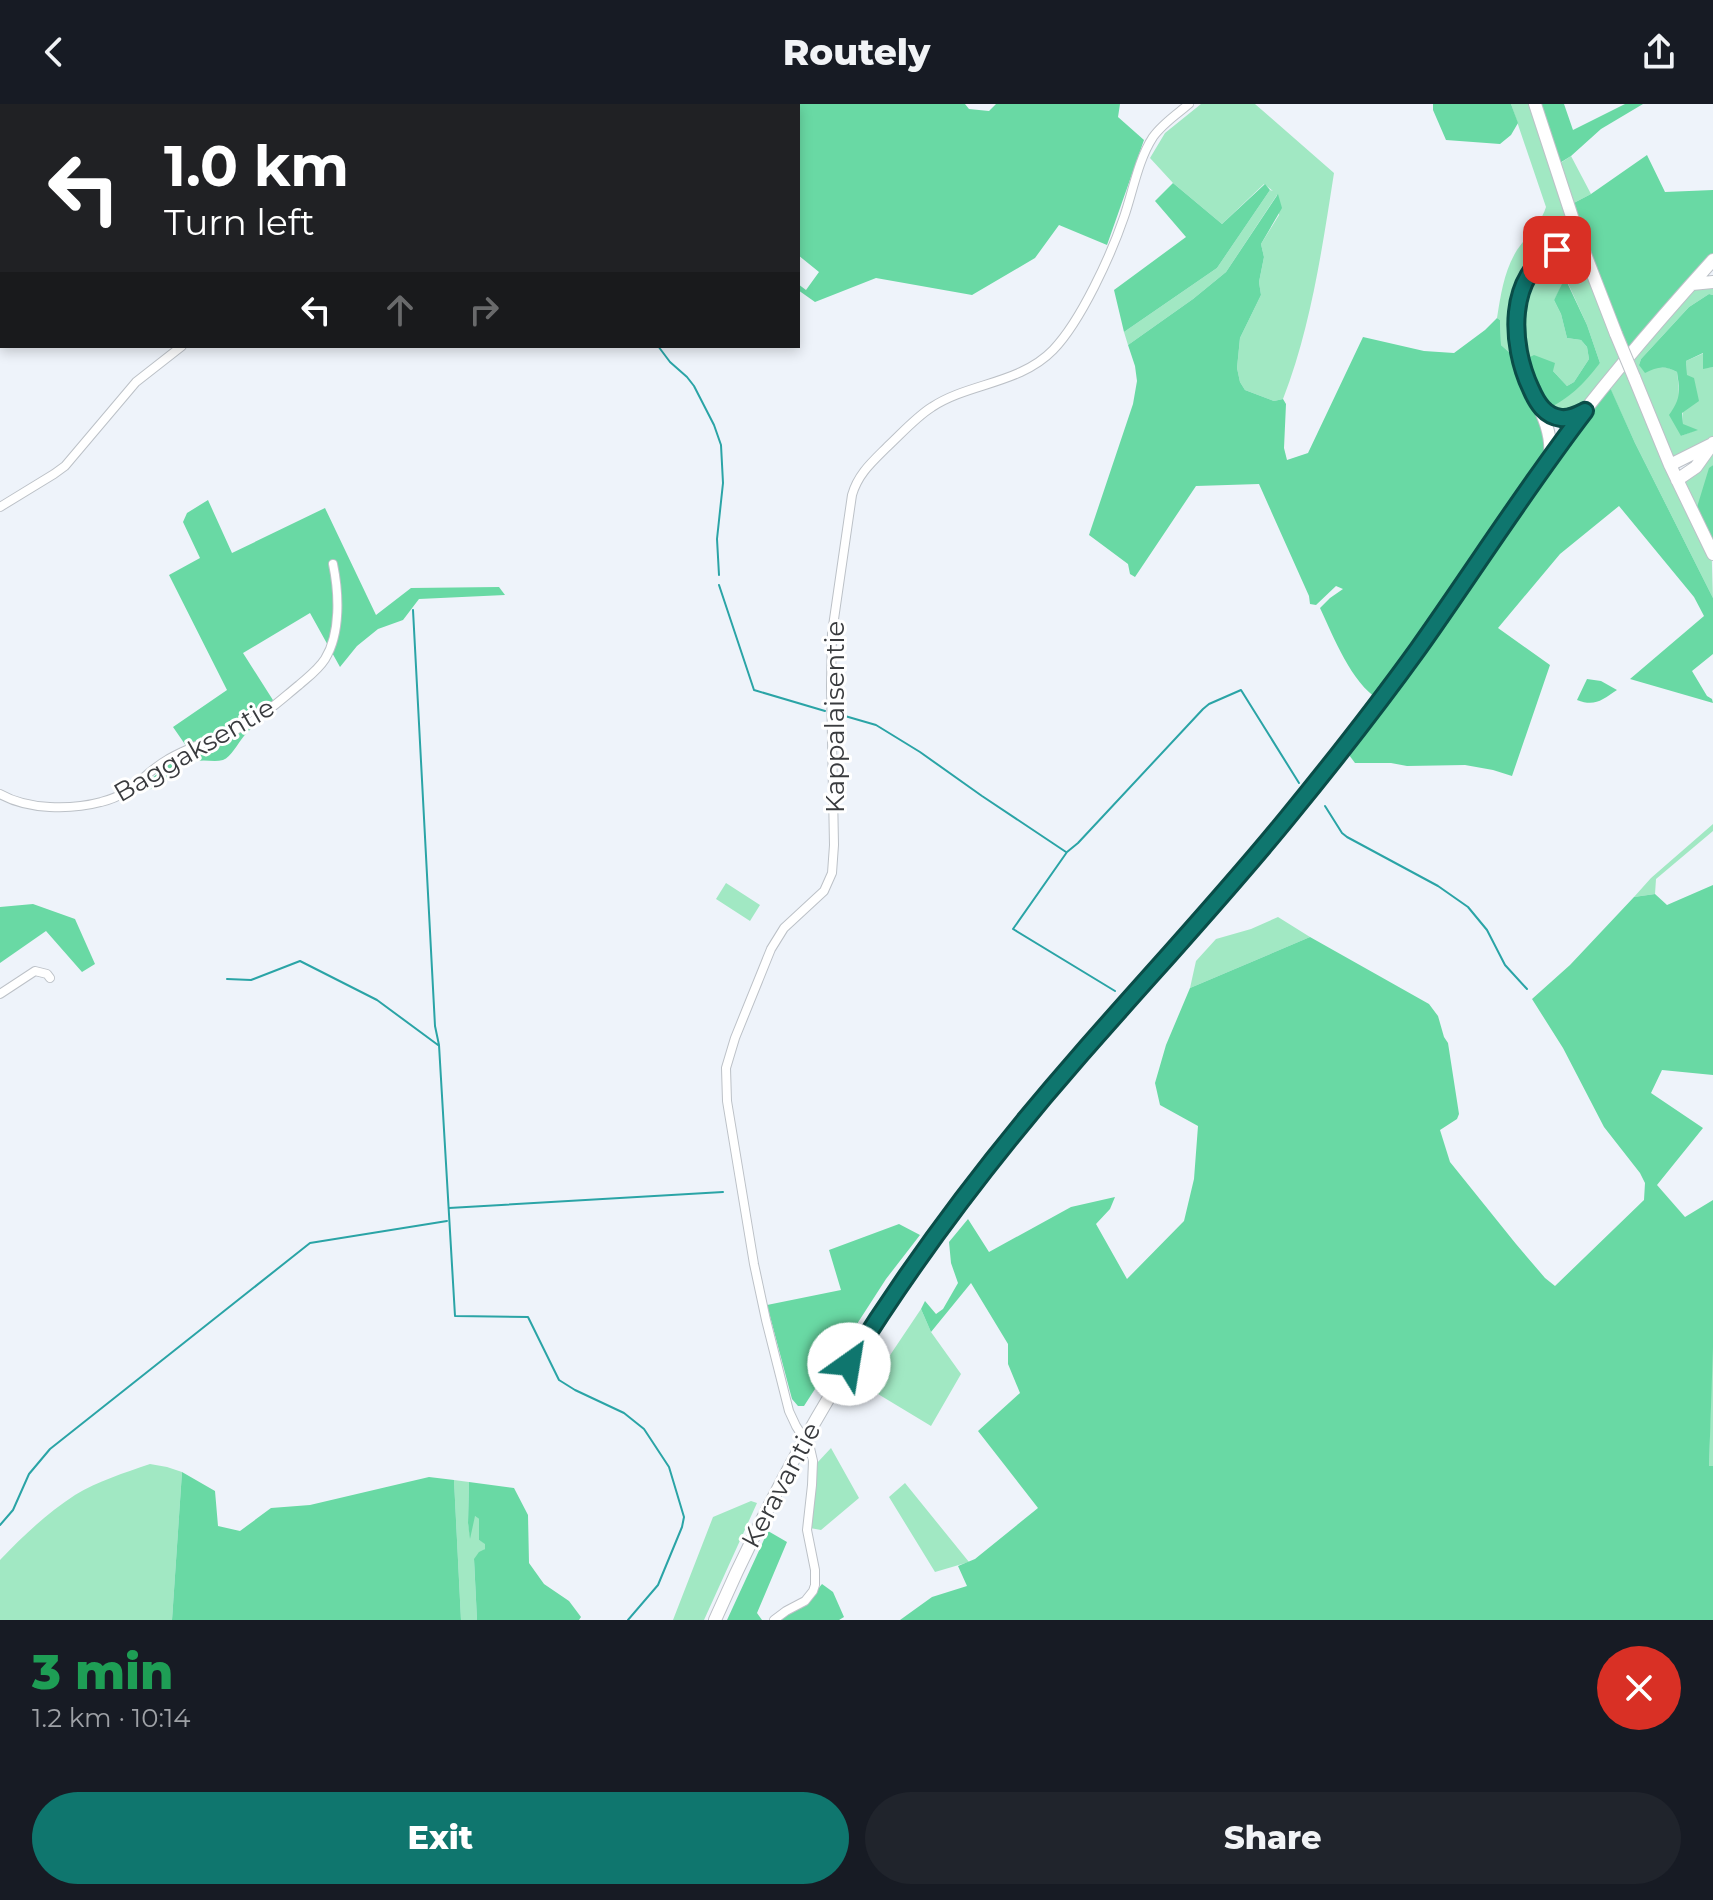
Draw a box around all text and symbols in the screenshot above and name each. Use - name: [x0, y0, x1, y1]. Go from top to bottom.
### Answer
- icon: back: [32, 30, 76, 74]
- text: Routely: [783, 30, 930, 74]
- icon: share: [1637, 30, 1681, 74]
- text: 1.0 km: [164, 132, 349, 200]
- icon: left: [32, 136, 136, 240]
- text: Turn left: [164, 200, 315, 244]
- pin: [1523, 216, 1591, 284]
- icon: arrive: [1535, 228, 1579, 272]
- icon: left: [294, 288, 338, 332]
- icon: ahead: [378, 288, 422, 332]
- icon: right: [462, 288, 506, 332]
- street label: Kappalaisentie: [819, 621, 851, 813]
- street label: Baggaksentie: [108, 691, 280, 809]
- position arrow: [807, 1322, 891, 1406]
- street label: Keravantie: [735, 1417, 827, 1553]
- text: 3 min: [32, 1643, 174, 1701]
- button: close: [1597, 1646, 1681, 1730]
- text: 1.2 km · 10:14: [32, 1702, 191, 1734]
- button: Exit: [32, 1792, 849, 1884]
- button: Share: [865, 1792, 1681, 1884]

